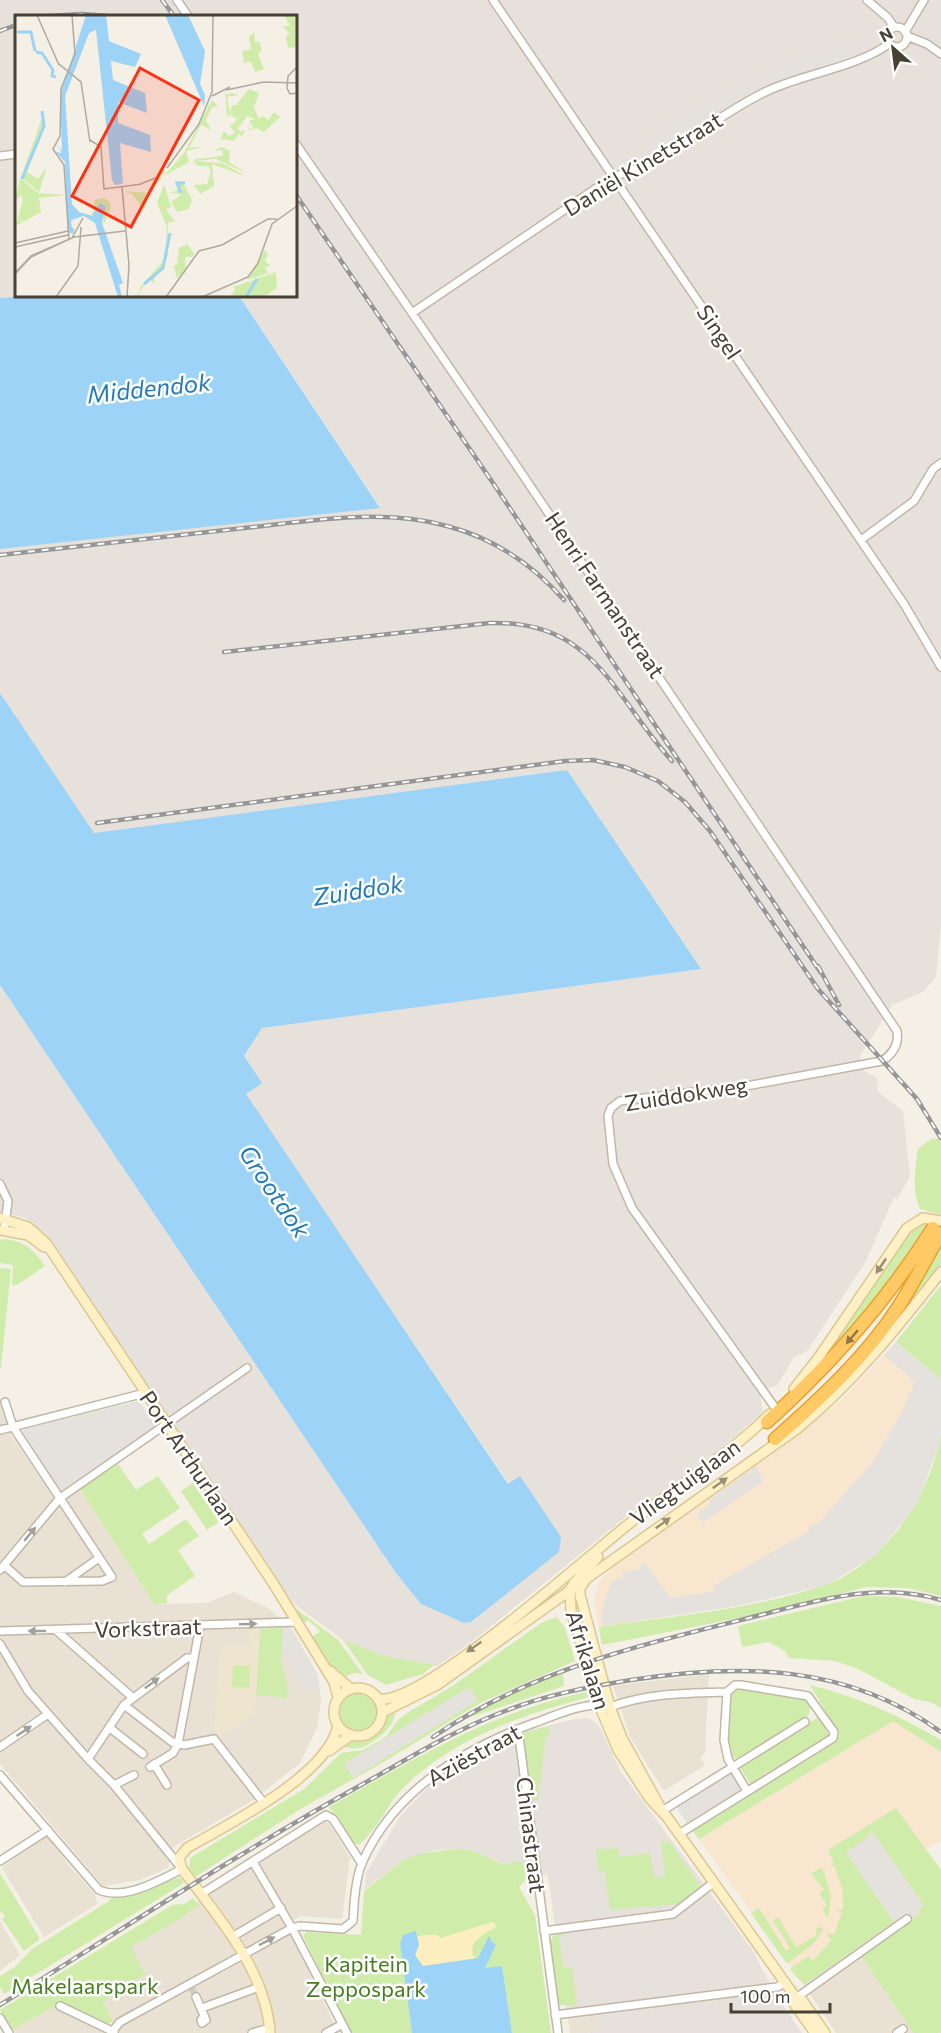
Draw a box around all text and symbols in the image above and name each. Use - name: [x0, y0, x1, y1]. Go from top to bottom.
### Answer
- inset map: [15, 15, 297, 297]
- north arrow: [863, 18, 923, 78]
- text: N: [876, 23, 895, 46]
- street label: Daniël Kinetstraat: [558, 106, 727, 222]
- street label: Singel: [691, 299, 747, 364]
- water label: Middendok: [85, 366, 213, 408]
- street label: Henri Farmanstraat: [540, 506, 671, 683]
- water label: Zuiddok: [310, 868, 406, 911]
- street label: Zuiddokweg: [623, 1070, 749, 1117]
- water label: Grootdok: [234, 1139, 317, 1244]
- one-way arrow: [875, 1257, 886, 1274]
- one-way arrow: [846, 1329, 859, 1344]
- street label: Port Arthurlaan: [134, 1385, 244, 1530]
- street label: Vliegtuiglaan: [624, 1432, 745, 1531]
- one-way arrow: [712, 1477, 727, 1489]
- one-way arrow: [655, 1517, 671, 1529]
- one-way arrow: [23, 1526, 36, 1542]
- street label: Afrikalaan: [561, 1607, 616, 1713]
- street label: Vorkstraat: [94, 1612, 202, 1643]
- one-way arrow: [239, 1620, 258, 1629]
- one-way arrow: [27, 1626, 46, 1636]
- one-way arrow: [467, 1641, 483, 1653]
- one-way arrow: [143, 1677, 159, 1689]
- street label: Aziëstraat: [422, 1718, 525, 1791]
- one-way arrow: [16, 1725, 32, 1736]
- street label: Chinastraat: [511, 1775, 552, 1895]
- one-way arrow: [258, 1936, 275, 1946]
- park label: Kapitein Zeppospark: [306, 1950, 426, 2002]
- park label: Makelaarspark: [11, 1972, 159, 1999]
- scale bar: [731, 1976, 830, 2014]
- text: 100 m: [740, 1985, 790, 2007]

